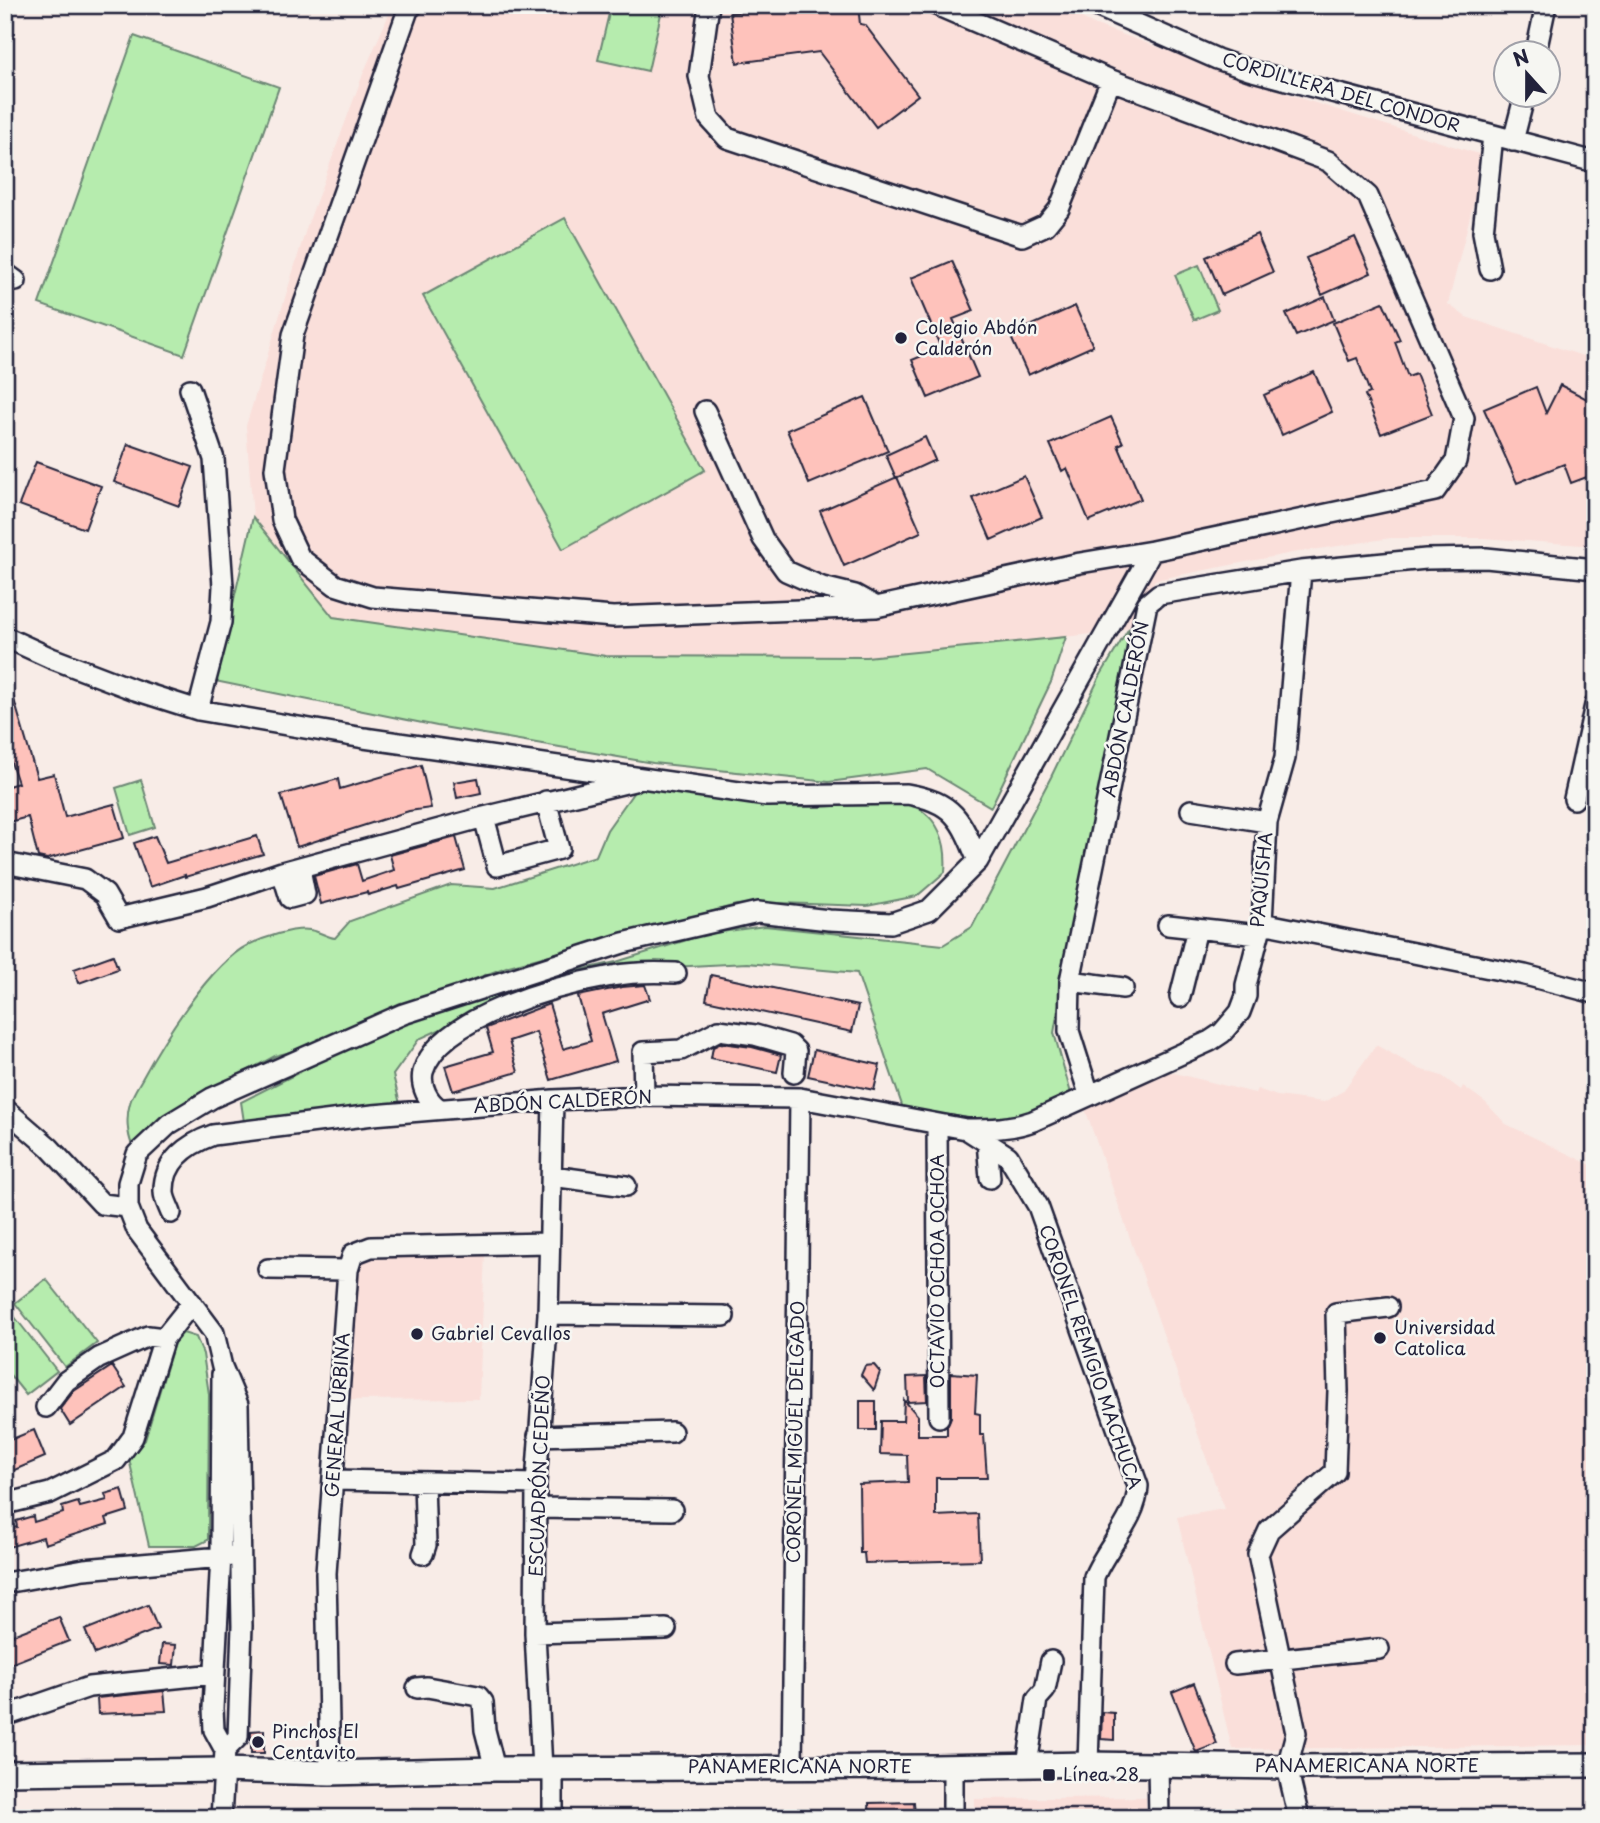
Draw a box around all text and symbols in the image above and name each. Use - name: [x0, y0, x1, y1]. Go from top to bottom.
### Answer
- north arrow: [1492, 38, 1562, 108]
- text: N: [1509, 41, 1533, 73]
- street label: CORDILLERA DEL CONDOR: [1219, 45, 1463, 138]
- place label: Colegio Abdón Calderón: [915, 313, 1037, 361]
- marker: Colegio Abdón Calderón: [893, 330, 909, 346]
- street label: ABDÓN CALDERÓN: [1094, 618, 1155, 799]
- street label: PAQUISHA: [1243, 831, 1278, 929]
- street label: ABDÓN CALDERÓN: [473, 1082, 653, 1119]
- street label: OCTAVIO OCHOA OCHOA: [923, 1153, 950, 1388]
- street label: CORONEL REMIGIO MACHUCA: [1033, 1221, 1150, 1493]
- street label: CORONEL MIGUEL DELGADO: [779, 1300, 810, 1563]
- place label: Universidad Catolica: [1394, 1313, 1495, 1361]
- place label: Gabriel Cevallos: [431, 1319, 571, 1346]
- marker: Gabriel Cevallos: [409, 1326, 425, 1342]
- marker: Universidad Catolica: [1372, 1330, 1388, 1346]
- street label: GENERAL URBINA: [317, 1331, 356, 1498]
- street label: ESCUADRÓN CEDEÑO: [521, 1375, 556, 1577]
- place label: Pinchos El Centavito: [272, 1717, 359, 1765]
- marker: Pinchos El Centavito: [250, 1734, 266, 1750]
- street label: PANAMERICANA NORTE: [1255, 1751, 1479, 1778]
- street label: PANAMERICANA NORTE: [688, 1752, 912, 1779]
- place label: Línea 28: [1063, 1760, 1139, 1787]
- marker: Línea 28: [1041, 1767, 1057, 1783]

